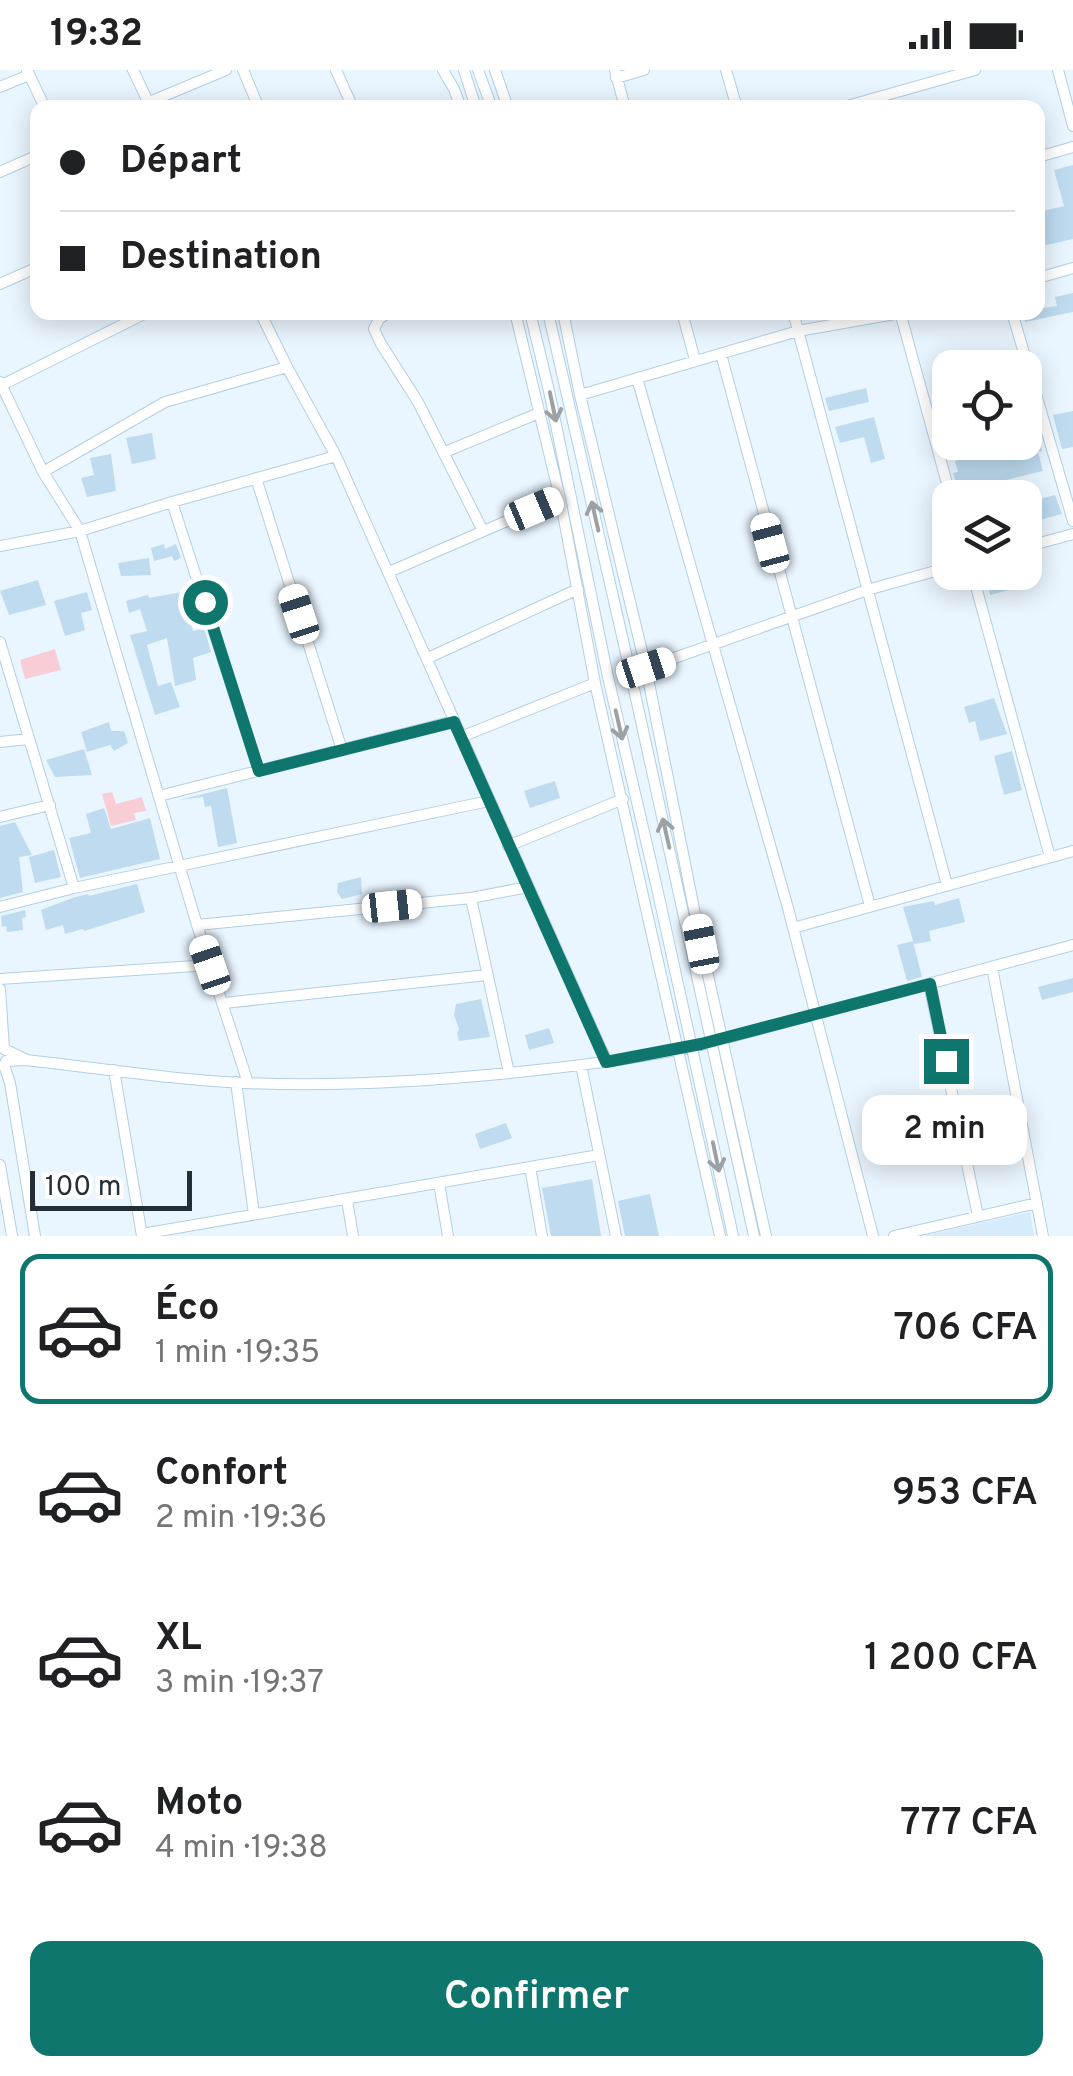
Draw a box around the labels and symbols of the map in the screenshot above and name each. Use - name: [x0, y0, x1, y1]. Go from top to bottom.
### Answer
- one-way arrow: [544, 390, 563, 422]
- car: [501, 483, 567, 535]
- one-way arrow: [585, 501, 603, 533]
- car: [748, 510, 792, 576]
- route start: [183, 580, 228, 625]
- car: [275, 581, 323, 647]
- car: [613, 644, 679, 692]
- one-way arrow: [611, 708, 629, 740]
- one-way arrow: [656, 818, 674, 850]
- car: [361, 888, 423, 924]
- car: [681, 912, 721, 976]
- car: [186, 932, 234, 998]
- route end: [924, 1039, 969, 1084]
- callout: 2 min: [864, 1096, 1028, 1166]
- one-way arrow: [708, 1140, 726, 1172]
- scale bar: [30, 1166, 192, 1210]

